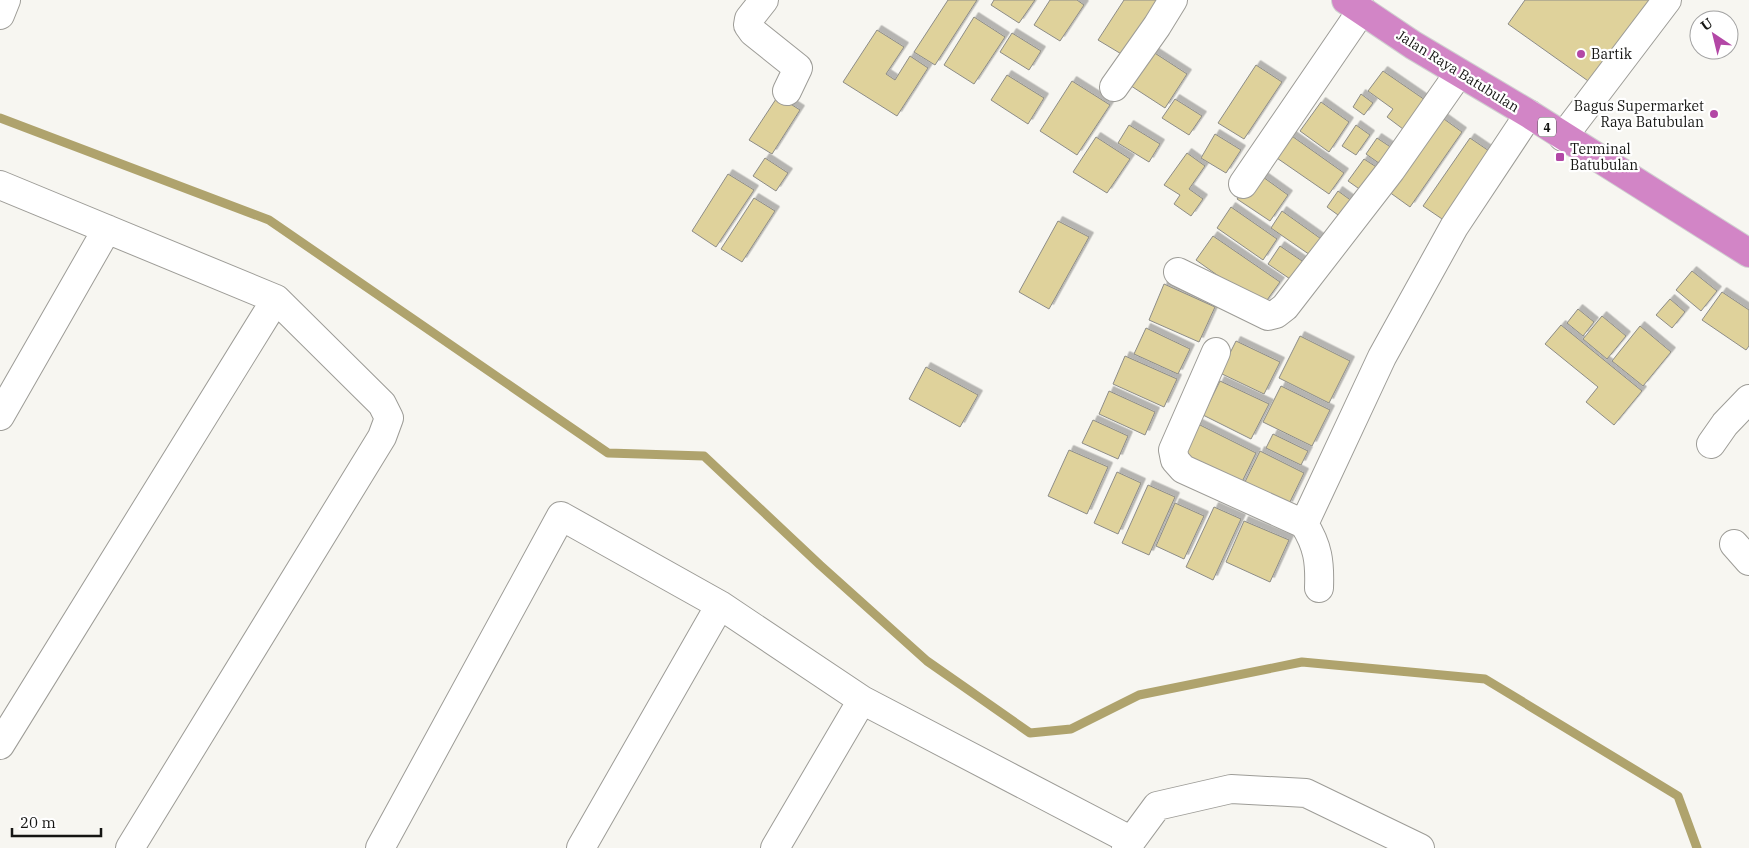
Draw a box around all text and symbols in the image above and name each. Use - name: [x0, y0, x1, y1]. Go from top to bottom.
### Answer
- north arrow: [1689, 10, 1739, 60]
- text: U: [1697, 14, 1716, 35]
- street label: Jalan Raya Batubulan: [1393, 26, 1523, 116]
- place label: Bartik: [1591, 45, 1633, 63]
- marker: Bartik: [1575, 48, 1587, 60]
- place label: Bagus Supermarket Raya Batubulan: [1574, 97, 1704, 131]
- marker: Bagus Supermarket Raya Batubulan: [1708, 108, 1720, 120]
- road number: 4: [1538, 118, 1556, 136]
- place label: Terminal Batubulan: [1570, 140, 1638, 174]
- marker: Terminal Batubulan: [1554, 151, 1566, 163]
- scale bar: [12, 806, 101, 838]
- text: 20 m: [20, 813, 56, 832]

